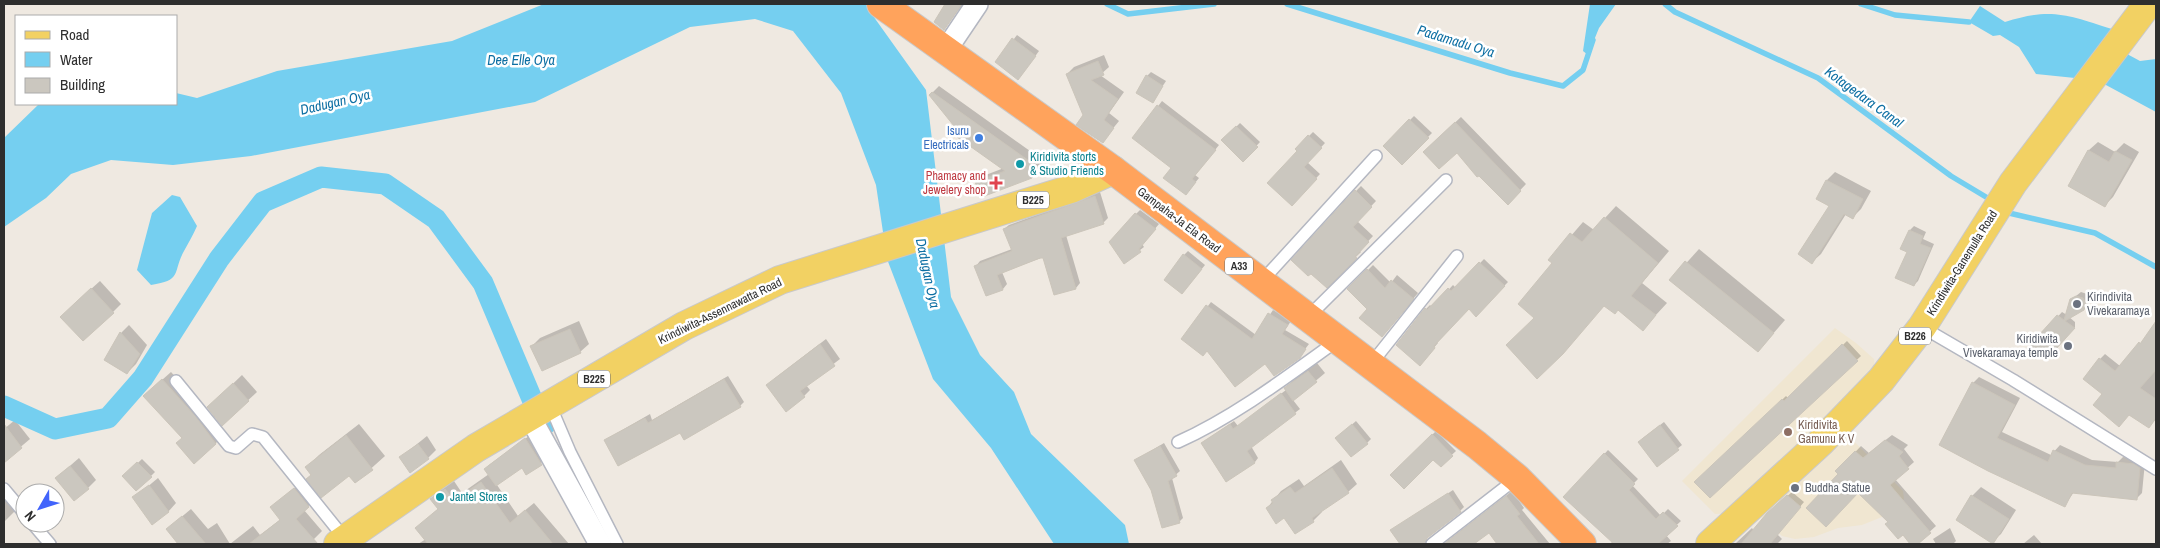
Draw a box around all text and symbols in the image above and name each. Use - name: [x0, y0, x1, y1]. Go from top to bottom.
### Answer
- legend: [15, 15, 178, 105]
- water label: Padamadu Oya: [1415, 21, 1497, 61]
- text: Road: [60, 24, 89, 45]
- text: Water: [60, 49, 92, 70]
- water label: Dee Elle Oya: [487, 51, 555, 69]
- water label: Kotagedara Canal: [1821, 63, 1907, 132]
- text: Building: [60, 74, 105, 95]
- water label: Dadugan Oya: [298, 85, 372, 119]
- place label: Isuru Electricals: [924, 123, 969, 153]
- marker: Isuru Electricals: [973, 132, 985, 144]
- place label: Kiridivita storts & Studio Friends: [1030, 149, 1104, 179]
- marker: Kiridivita storts & Studio Friends: [1014, 158, 1026, 170]
- place label: Phamacy and Jewelery shop: [923, 168, 986, 198]
- marker: Phamacy and Jewelery shop: [990, 177, 1002, 189]
- street label: Gampaha-Ja Ela Road: [1134, 183, 1224, 257]
- road number: B225: [1017, 192, 1049, 208]
- street label: Krindiwita-Ganemulla Road: [1923, 207, 2001, 319]
- water label: Dadugan Oya: [912, 236, 944, 310]
- road number: A33: [1225, 258, 1253, 274]
- street label: Krindiwita-Assennawatta Road: [656, 274, 784, 348]
- place label: Kirindivita Vivekaramaya: [2087, 289, 2150, 319]
- marker: Kirindivita Vivekaramaya: [2071, 298, 2083, 310]
- road number: B226: [1899, 328, 1931, 344]
- place label: Kiridiwita Vivekaramaya temple: [1963, 331, 2059, 361]
- marker: Kiridiwita Vivekaramaya temple: [2062, 340, 2074, 352]
- road number: B225: [578, 370, 610, 388]
- place label: Kiridivita Gamunu K V: [1798, 417, 1855, 447]
- marker: Kiridivita Gamunu K V: [1782, 426, 1794, 438]
- place label: Buddha Statue: [1805, 480, 1870, 496]
- marker: Buddha Statue: [1789, 482, 1801, 494]
- north arrow: [15, 483, 65, 533]
- place label: Jantel Stores: [450, 489, 508, 505]
- marker: Jantel Stores: [434, 491, 446, 503]
- text: N: [20, 507, 40, 525]

